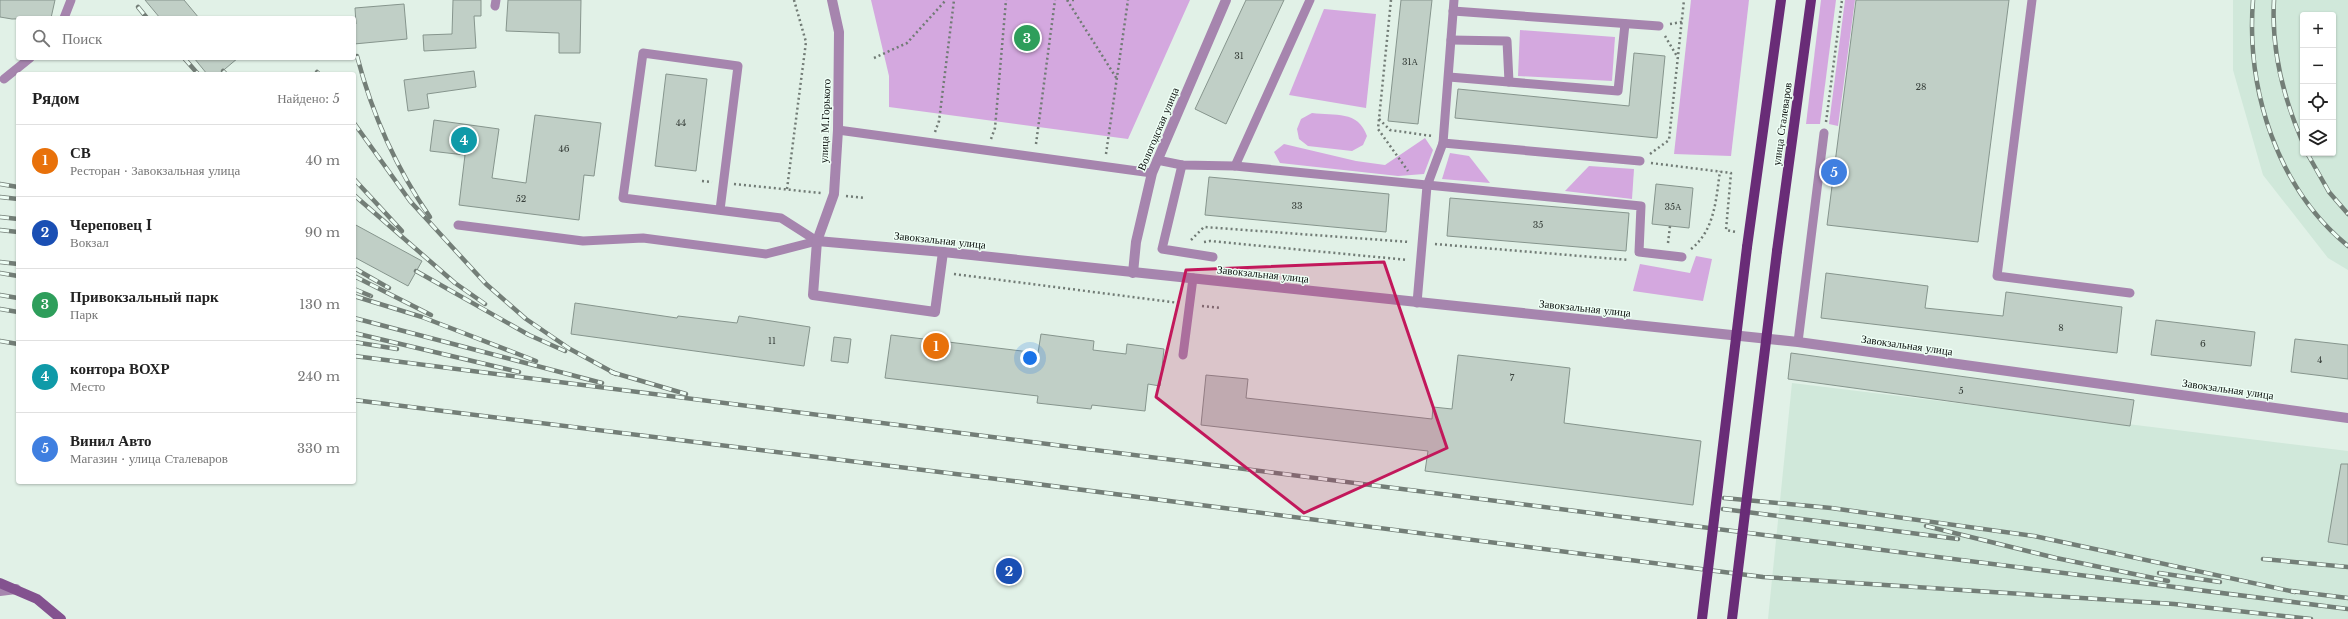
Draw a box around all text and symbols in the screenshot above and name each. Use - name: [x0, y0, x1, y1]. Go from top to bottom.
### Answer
- map controls: [2300, 12, 2336, 156]
- button: +: [2300, 12, 2336, 48]
- search box: [16, 16, 356, 60]
- pin: 3: [1014, 23, 1040, 53]
- icon: search: [30, 27, 52, 49]
- text: Поиск: [62, 29, 102, 48]
- button: −: [2300, 48, 2336, 84]
- house number: 31: [1234, 50, 1244, 61]
- house number: 31А: [1402, 56, 1419, 67]
- street label: улица М.Горького: [817, 78, 833, 163]
- street label: улица Сталеваров: [1769, 81, 1795, 167]
- house number: 28: [1916, 81, 1927, 92]
- button: locate: [2300, 84, 2336, 120]
- street label: Вологодская улица: [1134, 85, 1182, 173]
- text: Рядом: [32, 88, 80, 109]
- text: Найдено: 5: [277, 90, 340, 107]
- house number: 44: [676, 117, 686, 128]
- button: layers: [2300, 120, 2336, 156]
- pin: 4: [451, 125, 477, 155]
- text: СВ: [70, 143, 91, 162]
- house number: 46: [558, 143, 570, 154]
- text: 1: [42, 152, 48, 169]
- text: 40 m: [305, 152, 340, 169]
- pin: 5: [1821, 157, 1847, 187]
- text: Ресторан · Завокзальная улица: [70, 162, 240, 179]
- house number: 52: [516, 193, 526, 204]
- house number: 33: [1291, 200, 1303, 211]
- house number: 35А: [1664, 201, 1682, 212]
- text: Череповец I: [70, 215, 152, 234]
- house number: 35: [1533, 219, 1543, 230]
- text: 2: [41, 224, 49, 241]
- text: 90 m: [305, 224, 340, 241]
- street label: Завокзальная улица: [893, 228, 987, 252]
- text: Вокзал: [70, 234, 109, 251]
- street label: Завокзальная улица: [1216, 262, 1310, 286]
- text: Привокзальный парк: [70, 287, 219, 306]
- text: 3: [41, 296, 49, 313]
- text: 130 m: [299, 296, 340, 313]
- street label: Завокзальная улица: [1538, 296, 1632, 320]
- text: Парк: [70, 306, 98, 323]
- house number: 8: [2058, 322, 2064, 333]
- pin: 1: [923, 331, 949, 361]
- street label: Завокзальная улица: [1860, 332, 1954, 358]
- house number: 11: [768, 335, 776, 346]
- house number: 6: [2200, 338, 2206, 349]
- your location: [1020, 348, 1040, 368]
- house number: 4: [2317, 354, 2323, 365]
- text: контора ВОХР: [70, 359, 170, 378]
- text: 4: [41, 368, 49, 385]
- text: 240 m: [297, 368, 340, 385]
- house number: 7: [1510, 372, 1515, 383]
- street label: Завокзальная улица: [2181, 376, 2275, 402]
- text: Место: [70, 378, 105, 395]
- house number: 5: [1958, 385, 1964, 396]
- text: Винил Авто: [70, 431, 152, 450]
- text: 5: [41, 440, 49, 457]
- text: 330 m: [297, 440, 340, 457]
- text: Магазин · улица Сталеваров: [70, 450, 228, 467]
- pin: 2: [996, 556, 1022, 586]

